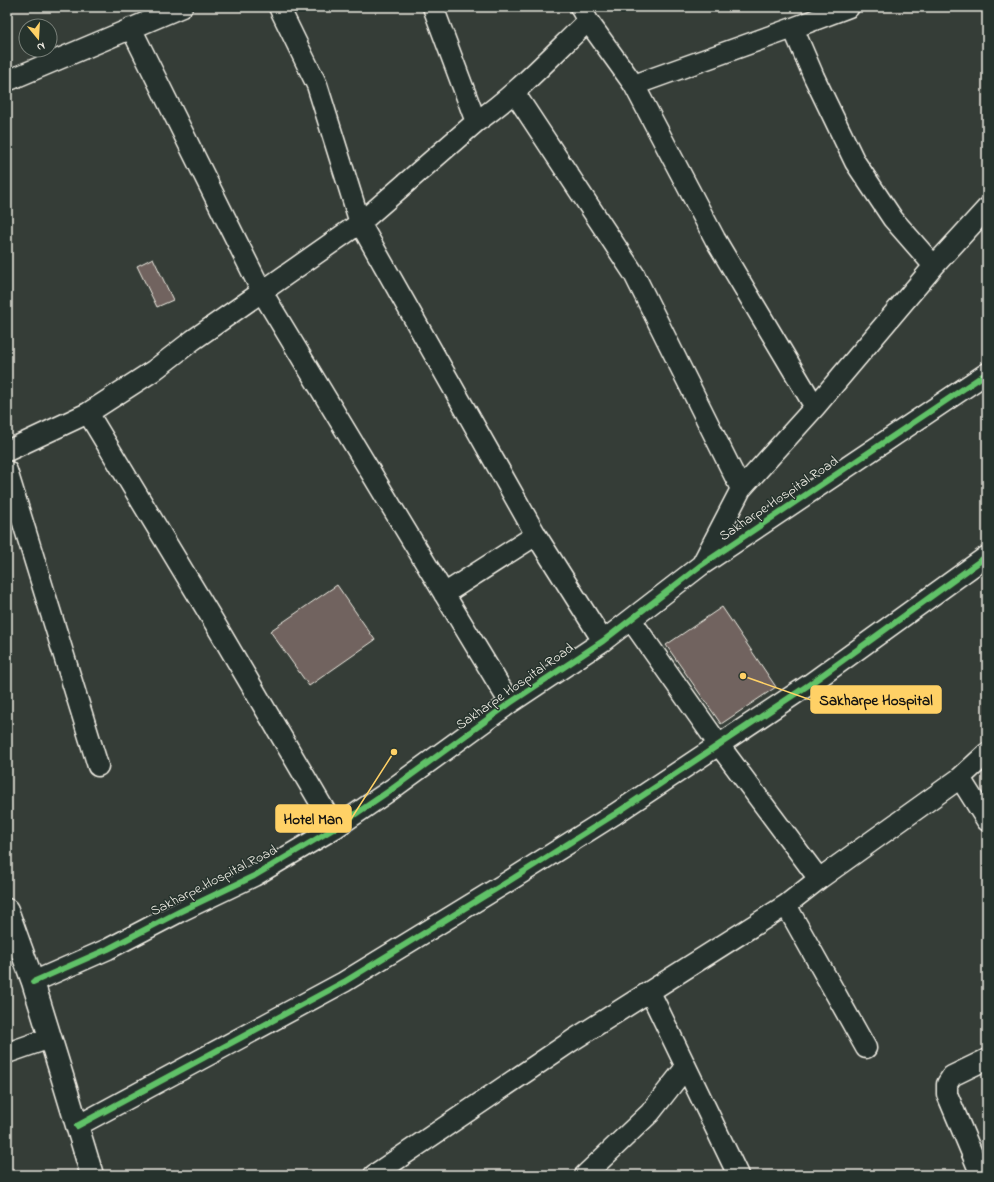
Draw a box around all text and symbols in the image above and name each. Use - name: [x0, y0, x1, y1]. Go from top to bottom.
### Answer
- north arrow: [18, 18, 58, 58]
- text: N: [35, 38, 47, 55]
- street label: Sakharpe Hospital Road: [715, 451, 843, 547]
- street label: Sakharpe Hospital Road: [452, 638, 578, 736]
- callout: Sakharpe Hospital: [811, 686, 941, 713]
- text: Sakharpe Hospital: [819, 690, 933, 712]
- callout: Hotel Man: [276, 805, 351, 832]
- text: Hotel Man: [283, 809, 343, 831]
- street label: Sakharpe Hospital Road: [147, 840, 281, 922]

